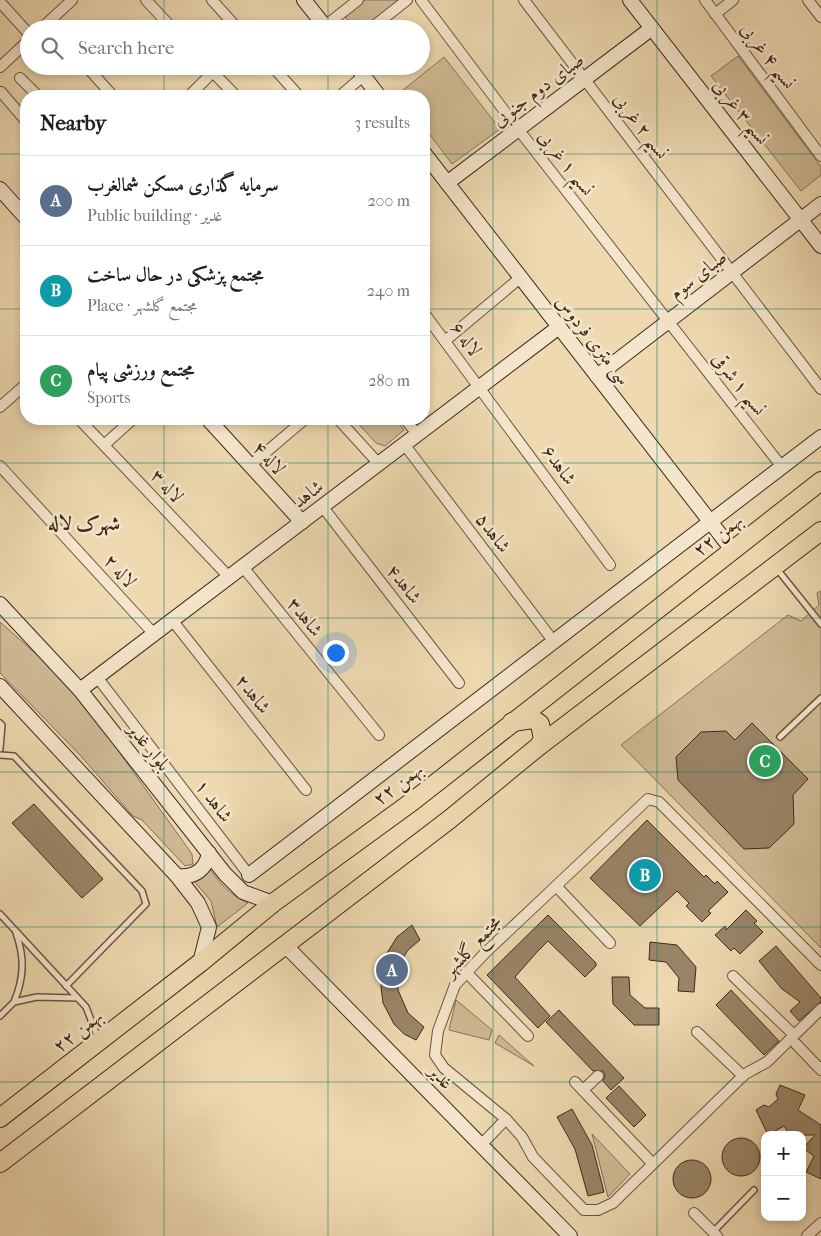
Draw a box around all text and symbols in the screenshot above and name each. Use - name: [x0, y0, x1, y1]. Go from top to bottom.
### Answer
- street label: نسیم ۴ غربی: [730, 19, 800, 98]
- search box: [20, 20, 430, 75]
- icon: search: [38, 34, 66, 62]
- text: Search here: [78, 37, 174, 59]
- street label: صبای دوم جنوبی: [488, 48, 591, 136]
- street label: نسیم ۳ غربی: [702, 75, 773, 154]
- street label: نسیم ۲ غربی: [603, 89, 673, 168]
- text: Nearby: [40, 111, 106, 135]
- text: 3 results: [354, 113, 410, 132]
- street label: نسیم ۱ غربی: [527, 126, 598, 205]
- text: سرمایه گذاری مسکن شمالغرب: [87, 174, 279, 196]
- text: A: [51, 191, 61, 210]
- text: 200 m: [367, 191, 410, 210]
- text: Public building · غدیر: [87, 206, 223, 225]
- street label: صبای سوم: [665, 246, 734, 308]
- text: مجتمع پزشکی در حال ساخت: [87, 264, 264, 286]
- text: B: [51, 281, 61, 300]
- text: 240 m: [367, 281, 410, 300]
- street label: سی متری فردوس: [550, 291, 635, 391]
- text: Place · مجتمع گلشهر: [87, 296, 197, 315]
- street label: لاله ۶: [446, 317, 486, 361]
- street label: نسیم ۱ شرقی: [701, 348, 770, 425]
- text: مجتمع ورزشی پیام: [87, 359, 194, 381]
- text: C: [51, 371, 61, 390]
- text: 280 m: [368, 371, 410, 390]
- text: Sports: [87, 388, 130, 407]
- street label: لاله ۴: [248, 437, 290, 479]
- street label: شاهد۶: [537, 441, 581, 489]
- street label: لاله ۳: [146, 465, 188, 507]
- street label: شاهد: [288, 475, 328, 513]
- street label: شاهد۵: [471, 509, 515, 557]
- street label: ۲۲ بهمن: [689, 509, 748, 563]
- district label: شهرک لاله: [48, 512, 120, 536]
- street label: لاله ۲: [99, 550, 141, 592]
- street label: شاهد۴: [382, 560, 426, 608]
- street label: شاهد۳: [283, 593, 327, 641]
- your location: [323, 640, 349, 666]
- street label: شاهد۲: [231, 670, 275, 718]
- street label: بلوار غدیر: [122, 717, 175, 776]
- pin: C: [749, 742, 781, 780]
- street label: ۲۲ بهمن: [369, 758, 429, 812]
- street label: شاهد ۱: [191, 775, 237, 827]
- pin: B: [629, 856, 661, 894]
- street label: مجتمع گلشهر: [436, 910, 511, 987]
- pin: A: [376, 951, 408, 989]
- street label: ۲۲ بهمن: [49, 1005, 108, 1059]
- street label: غدیر: [423, 1059, 458, 1094]
- map controls: [761, 1131, 806, 1221]
- button: +: [761, 1131, 806, 1176]
- button: −: [761, 1176, 806, 1221]

